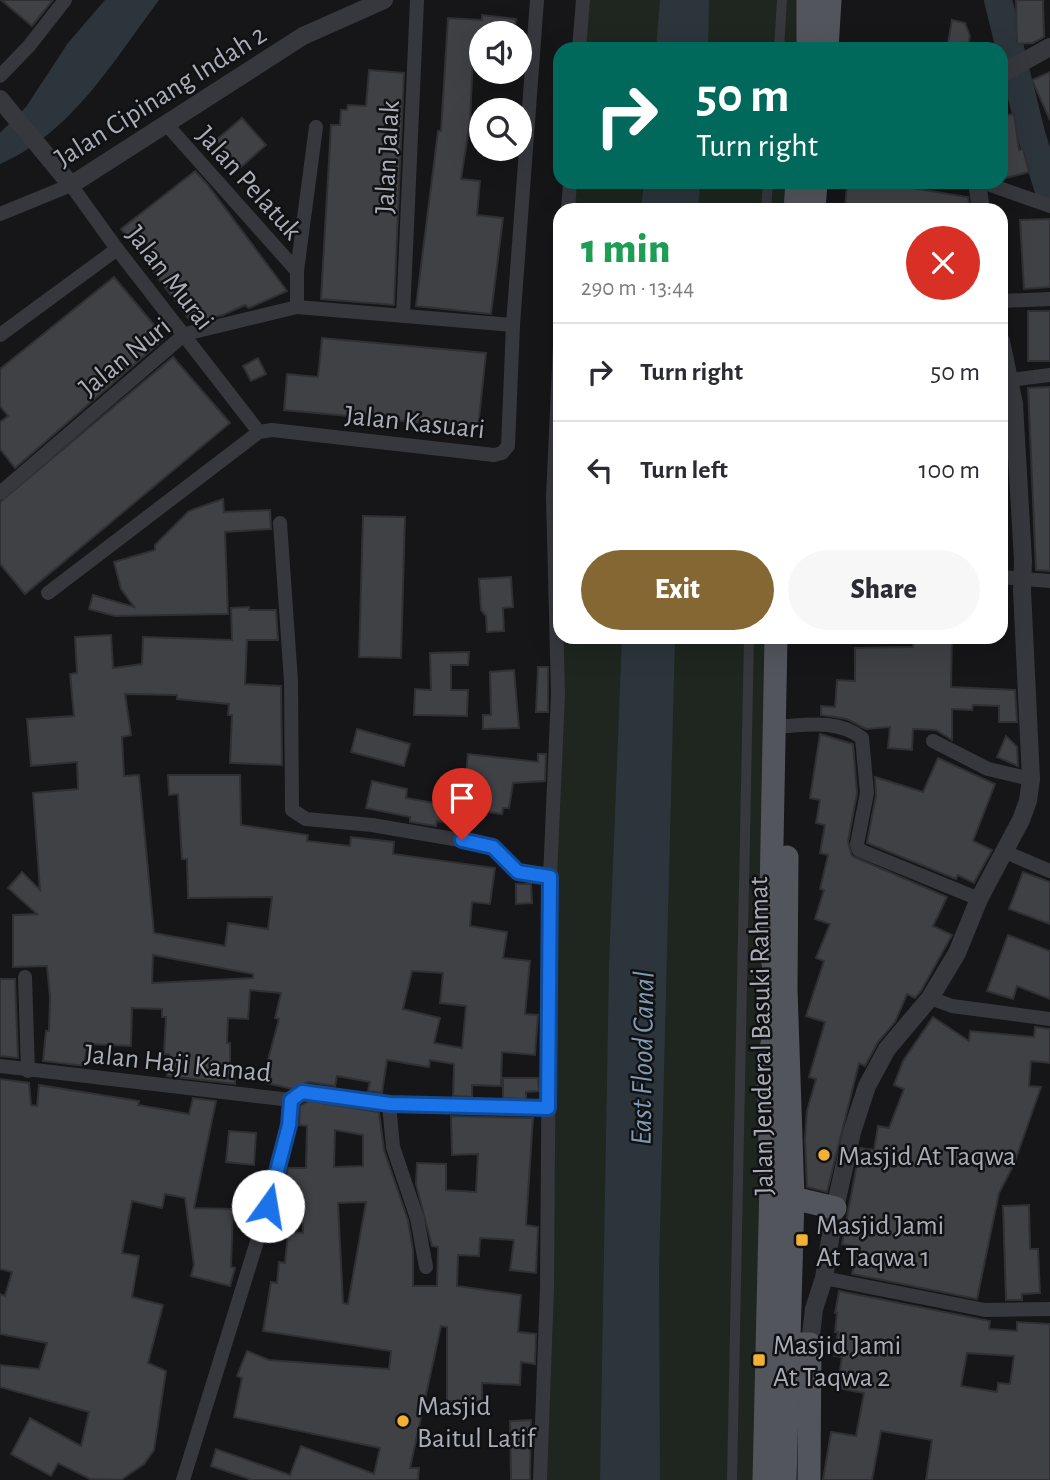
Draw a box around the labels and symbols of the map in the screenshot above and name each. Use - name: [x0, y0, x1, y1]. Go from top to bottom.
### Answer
- street label: Jalan Cipinang Indah 2: [51, 20, 271, 173]
- street label: Jalan Jalak: [371, 100, 405, 214]
- street label: Jalan Pelatuk: [191, 121, 307, 246]
- street label: Jalan Murai: [120, 221, 219, 336]
- street label: Jalan Nuri: [74, 313, 176, 403]
- street label: Jalan Kasuari: [343, 402, 486, 444]
- pin: [432, 768, 492, 840]
- street label: Jalan Jenderal Basuki Rahmat: [745, 876, 779, 1196]
- water label: East Flood Canal: [626, 971, 660, 1145]
- street label: Jalan Haji Kamad: [83, 1040, 273, 1088]
- place label: Masjid At Taqwa: [838, 1143, 1016, 1171]
- marker: Masjid At Taqwa: [816, 1147, 832, 1163]
- position arrow: [231, 1169, 305, 1243]
- place label: Masjid Jami At Taqwa 1: [816, 1212, 944, 1272]
- marker: Masjid Jami At Taqwa 1: [794, 1232, 810, 1248]
- place label: Masjid Jami At Taqwa 2: [773, 1332, 901, 1392]
- marker: Masjid Jami At Taqwa 2: [751, 1352, 767, 1368]
- place label: Masjid Baitul Latif: [417, 1393, 537, 1453]
- marker: Masjid Baitul Latif: [395, 1413, 411, 1429]

